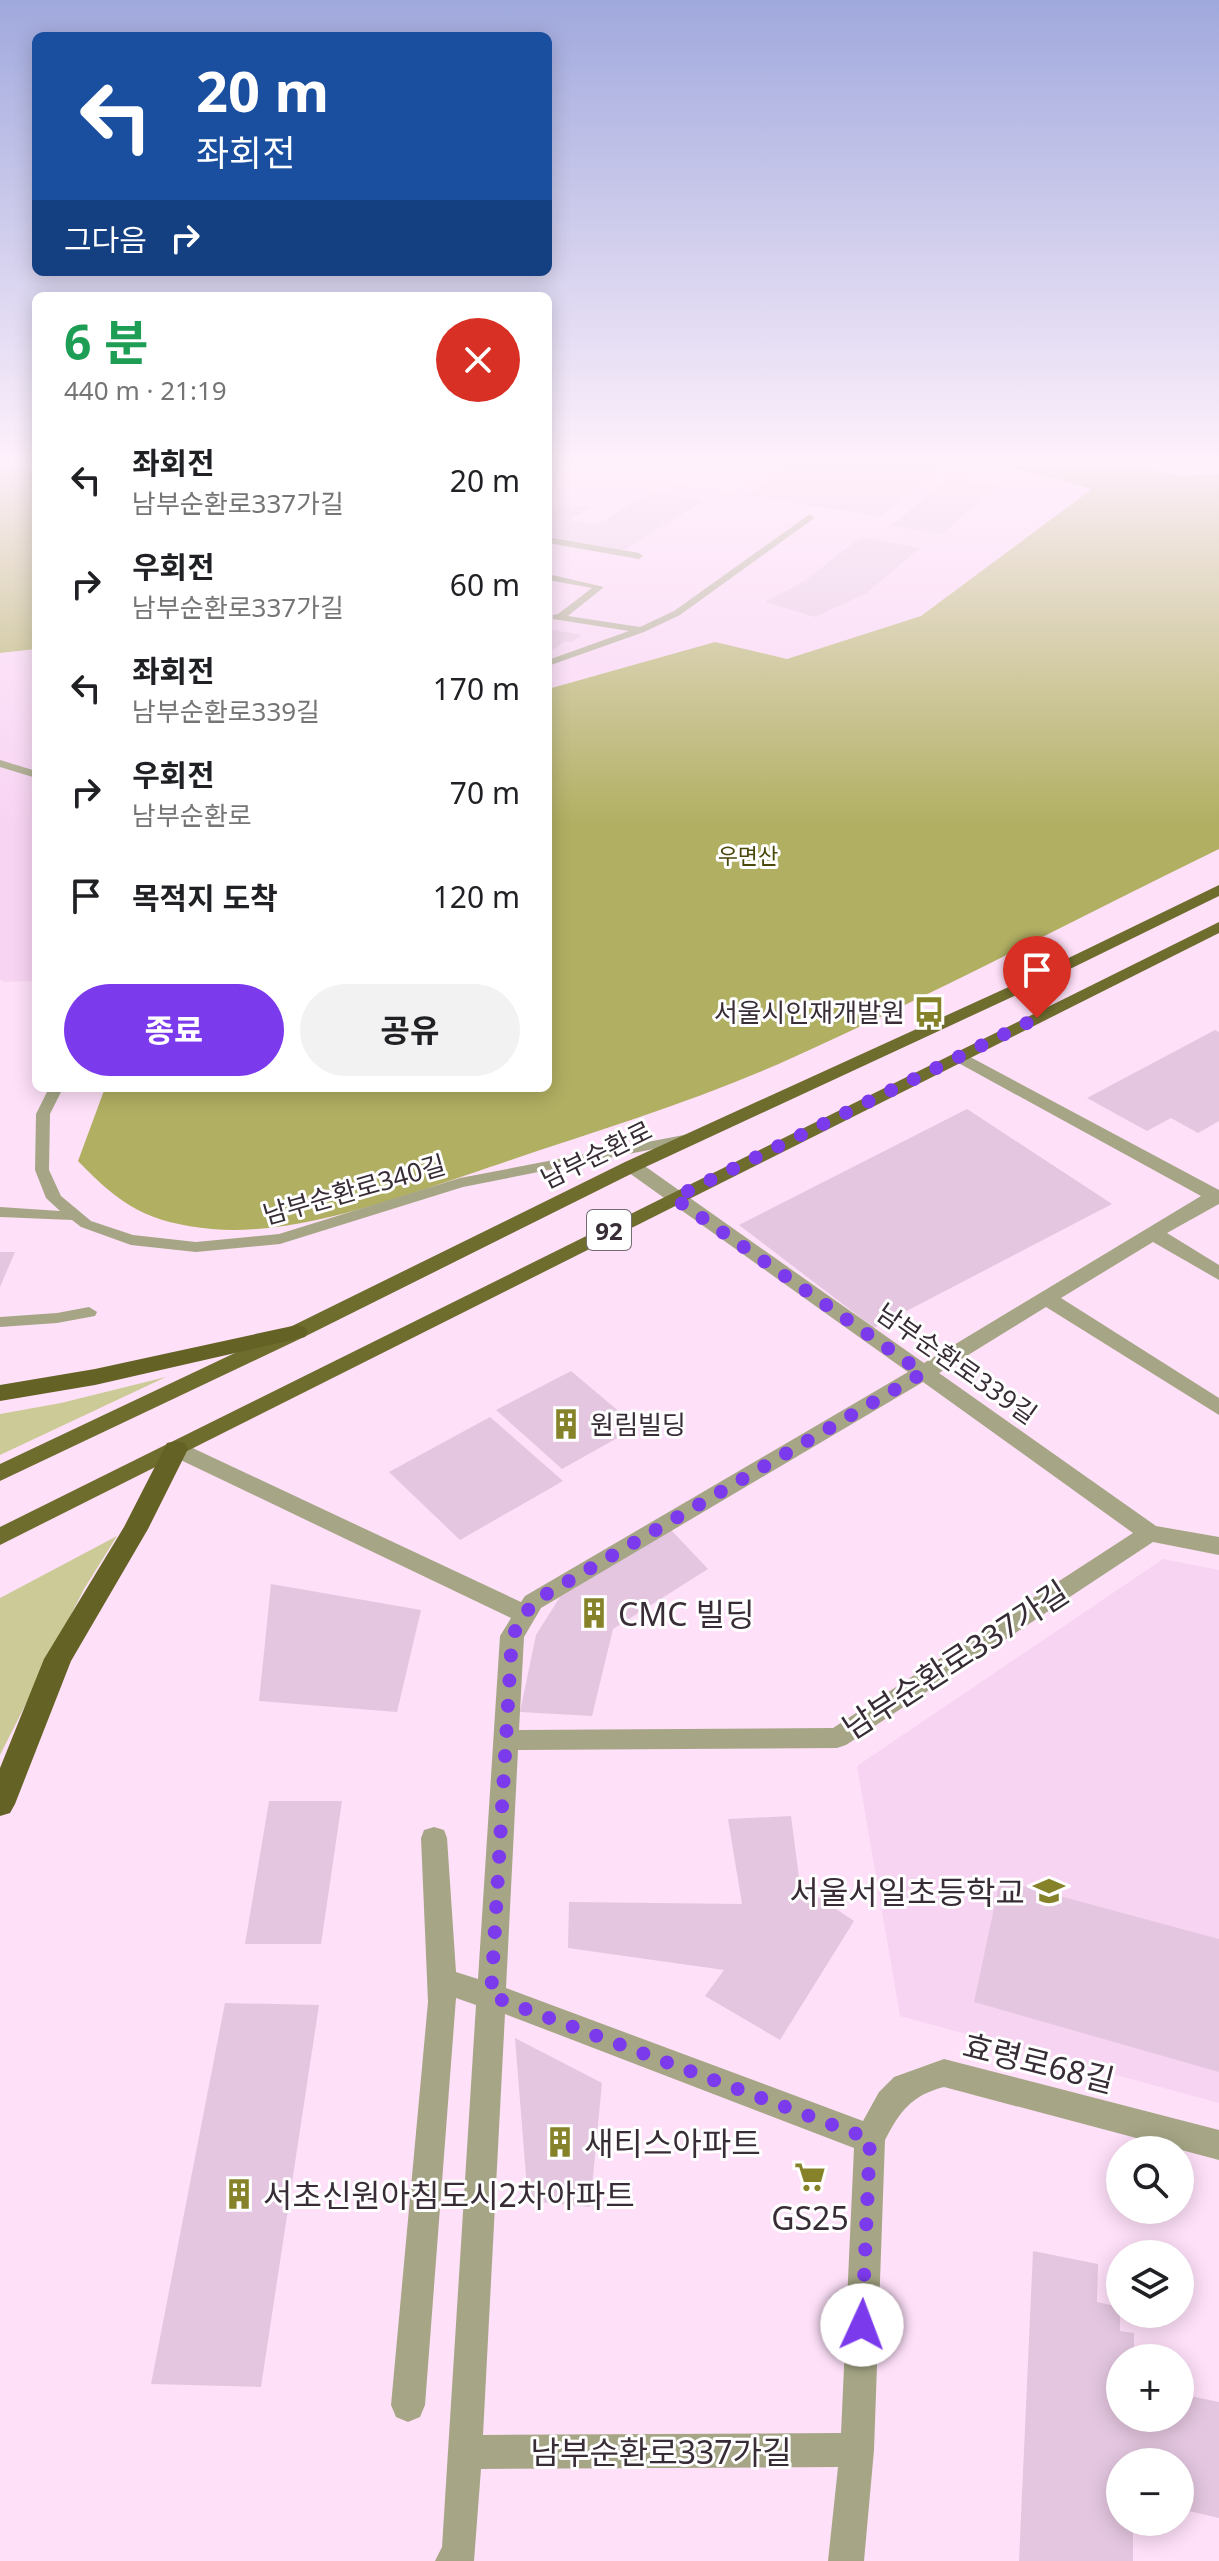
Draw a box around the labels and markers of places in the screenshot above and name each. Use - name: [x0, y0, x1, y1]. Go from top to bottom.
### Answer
- pin: [1003, 936, 1071, 1018]
- place label: 서울시인재개발원: [714, 994, 905, 1030]
- bus stop icon: 서울시인재개발원: [912, 995, 946, 1029]
- place label: 원림빌딩: [590, 1406, 686, 1442]
- building icon: 원림빌딩: [549, 1407, 583, 1441]
- place label: CMC 빌딩: [618, 1592, 755, 1635]
- building icon: CMC 빌딩: [577, 1596, 611, 1630]
- place label: 서울서일초등학교: [789, 1870, 1025, 1913]
- school or university icon: 서울서일초등학교: [1032, 1874, 1066, 1908]
- place label: 새티스아파트: [584, 2121, 761, 2164]
- building icon: 새티스아파트: [543, 2125, 577, 2159]
- supermarket icon: GS25: [793, 2160, 827, 2194]
- place label: 서초신원아침도시2차아파트: [263, 2173, 635, 2216]
- building icon: 서초신원아침도시2차아파트: [222, 2177, 256, 2211]
- place label: GS25: [771, 2196, 849, 2239]

